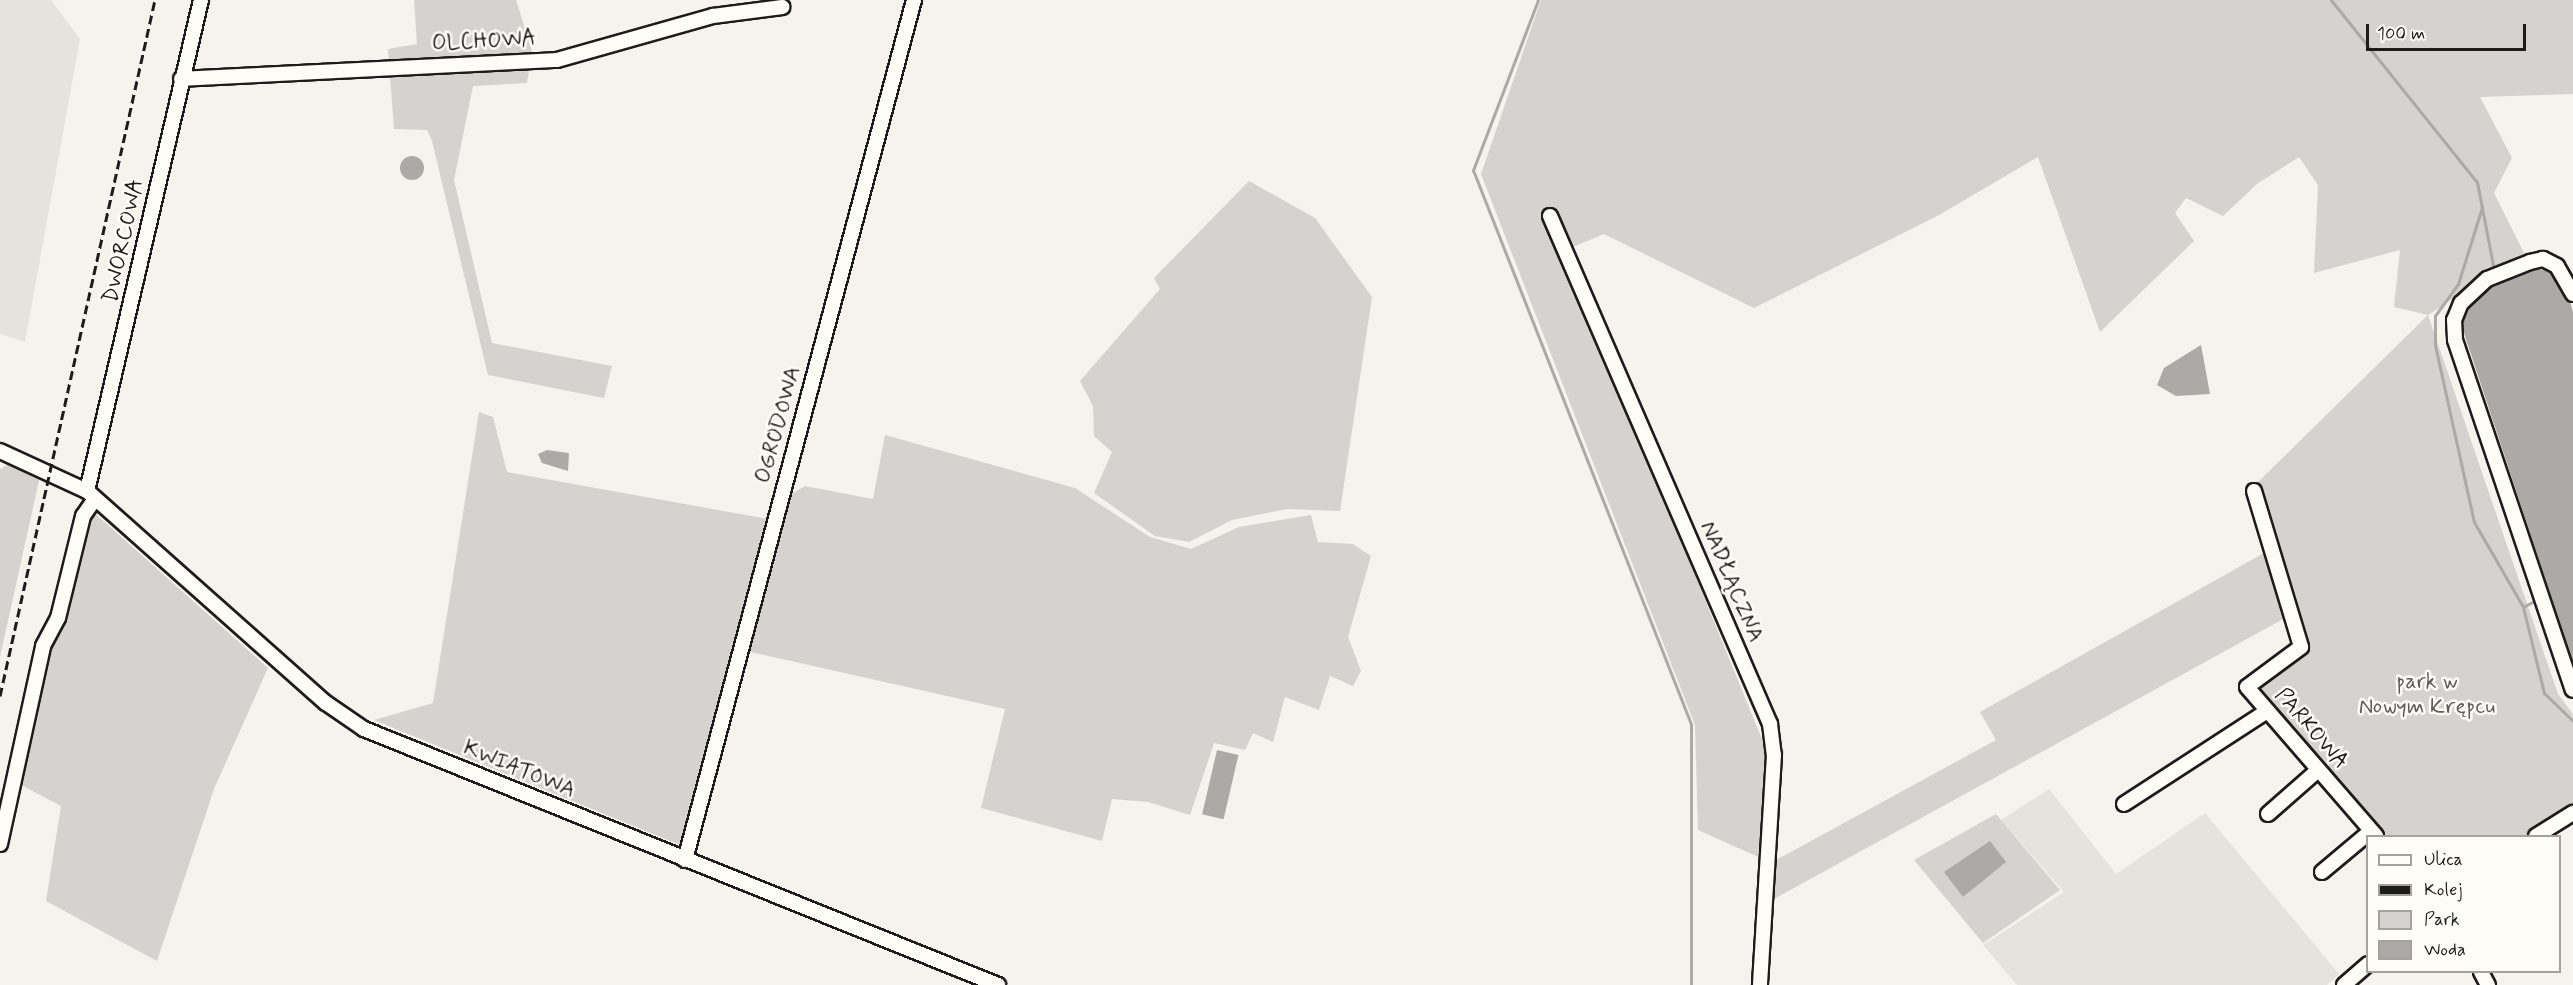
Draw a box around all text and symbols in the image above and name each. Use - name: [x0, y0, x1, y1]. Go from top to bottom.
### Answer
- scale bar: [2369, 12, 2530, 50]
- text: 100 m: [2377, 22, 2425, 46]
- street label: OLCHOWA: [431, 26, 537, 58]
- street label: DWORCOWA: [98, 177, 150, 305]
- street label: OGRODOWA: [751, 364, 807, 486]
- street label: NADŁĄCZNA: [1694, 518, 1768, 646]
- park label: park w Nowym Krępcu: [2359, 669, 2495, 720]
- street label: PARKOWA: [2269, 683, 2353, 775]
- street label: KWIATOWA: [459, 736, 579, 804]
- legend: [2366, 835, 2561, 973]
- text: Ulica: [2424, 848, 2463, 872]
- text: Kolej: [2424, 878, 2462, 902]
- text: Park: [2424, 908, 2460, 932]
- text: Woda: [2424, 938, 2466, 962]

